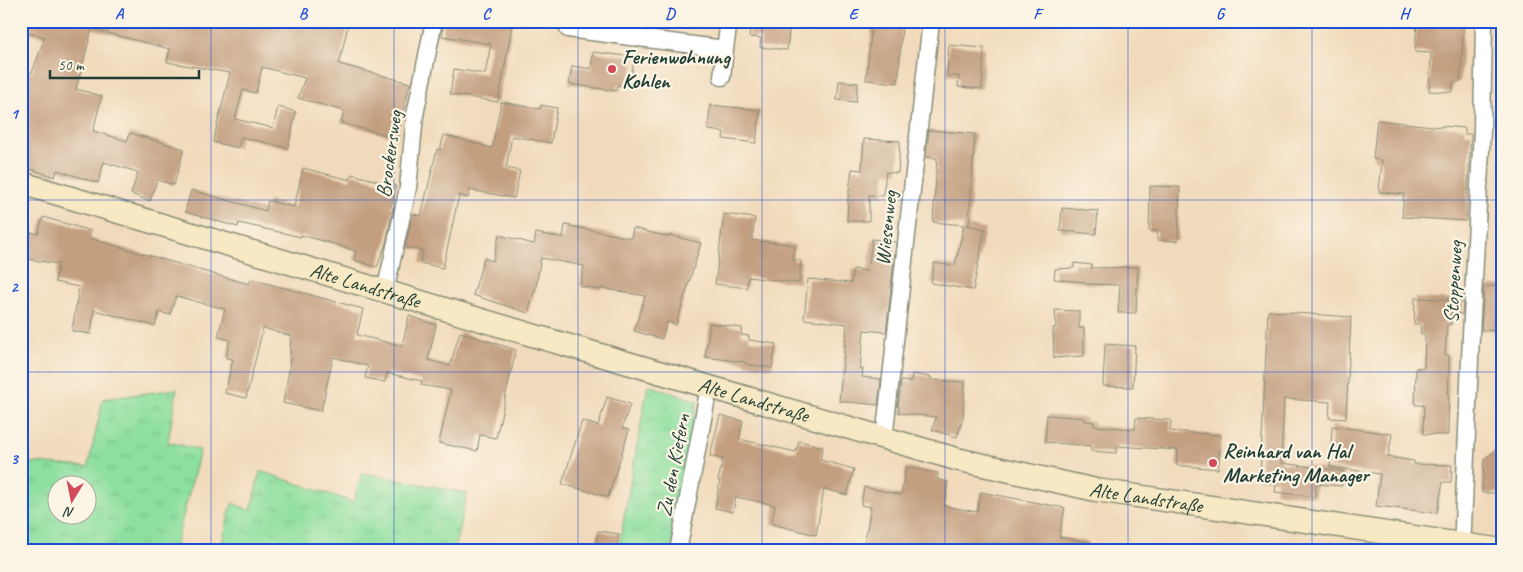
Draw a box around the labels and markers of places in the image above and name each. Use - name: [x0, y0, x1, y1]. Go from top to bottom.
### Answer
- place label: Ferienwohnung Kohlen: [622, 44, 731, 94]
- marker: Ferienwohnung Kohlen: [606, 63, 618, 75]
- place label: Reinhard van Hal Marketing Manager: [1223, 438, 1371, 488]
- marker: Reinhard van Hal Marketing Manager: [1207, 457, 1219, 469]

